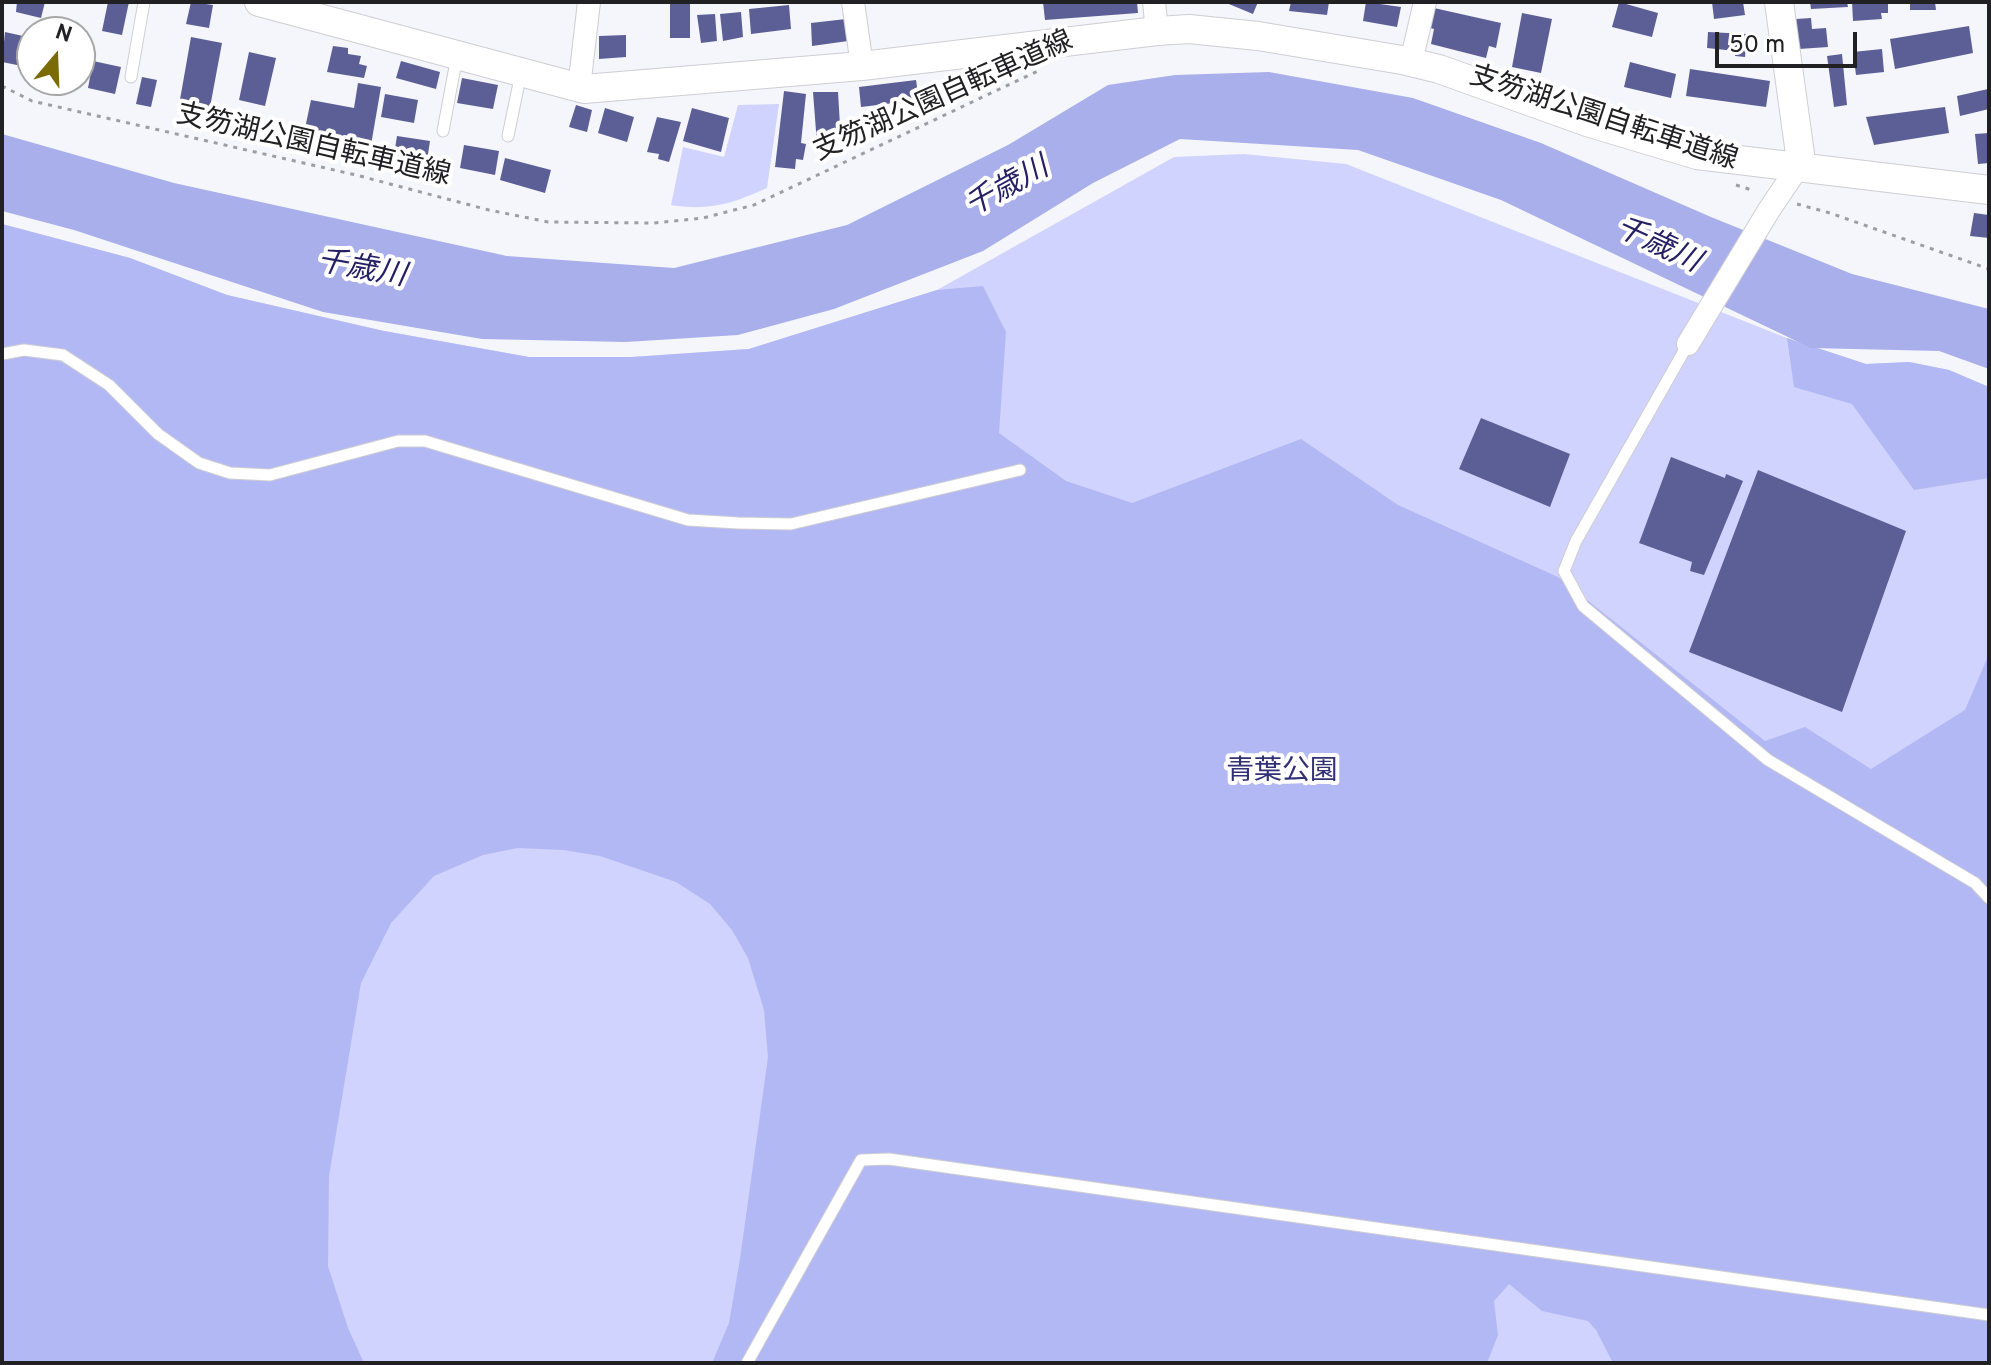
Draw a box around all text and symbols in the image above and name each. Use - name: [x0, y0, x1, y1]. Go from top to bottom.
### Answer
- north arrow: [16, 16, 96, 96]
- scale bar: [1719, 16, 1861, 66]
- text: N: [51, 19, 75, 50]
- street label: 支笏湖公園自転車道線: [809, 26, 1079, 170]
- text: 50 m: [1729, 31, 1785, 61]
- street label: 支笏湖公園自転車道線: [1465, 61, 1741, 179]
- street label: 支笏湖公園自転車道線: [173, 99, 453, 195]
- water label: 千歳川: [960, 151, 1056, 227]
- water label: 千歳川: [1609, 212, 1705, 282]
- water label: 千歳川: [314, 245, 408, 297]
- park label: 青葉公園: [1226, 756, 1338, 790]

